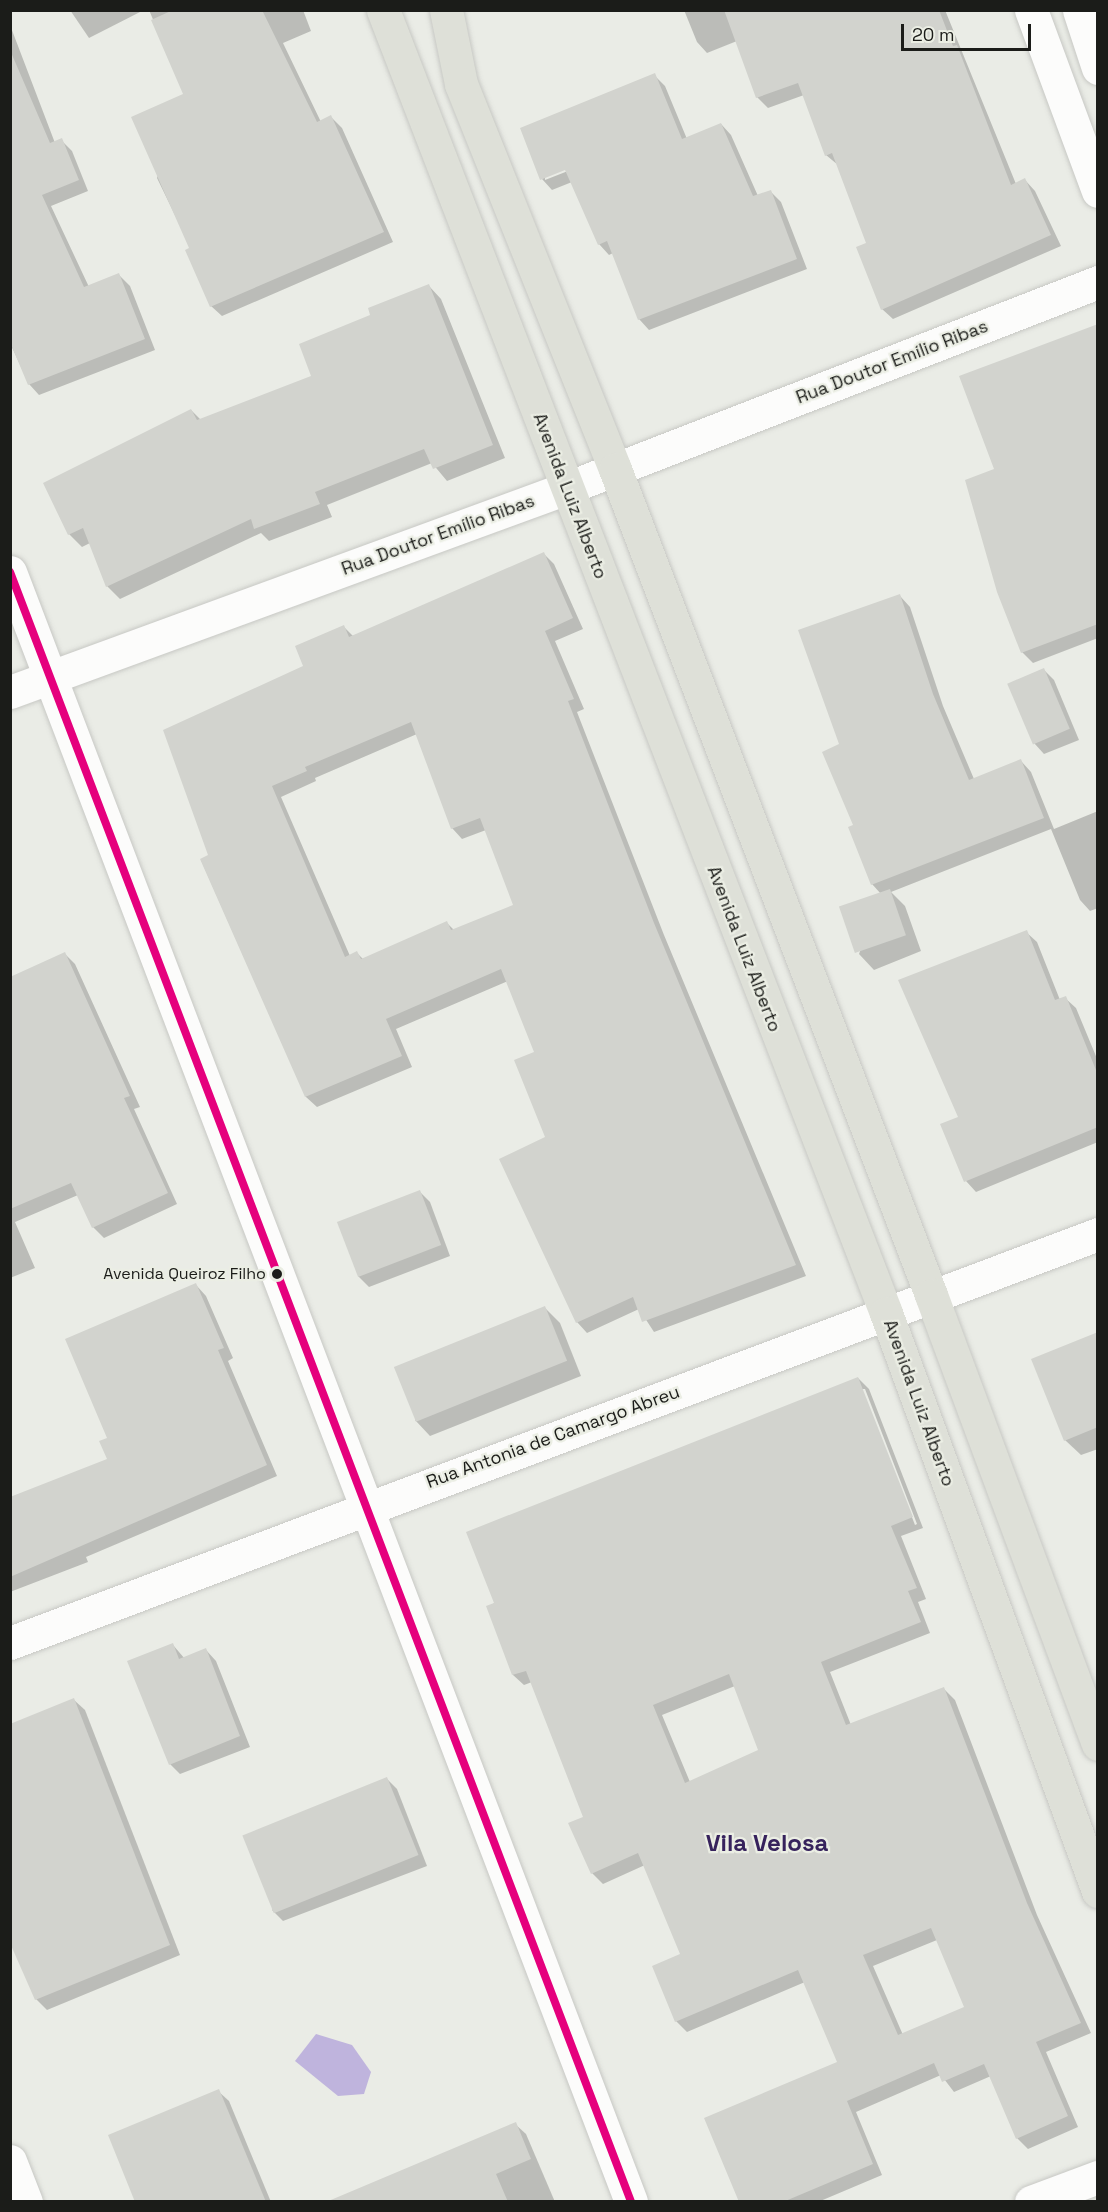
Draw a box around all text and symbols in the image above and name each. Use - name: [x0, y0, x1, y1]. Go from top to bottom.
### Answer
- scale bar: [904, 12, 1034, 50]
- text: 20 m: [912, 23, 955, 46]
- street label: Rua Doutor Emílio Ribas: [793, 315, 991, 409]
- street label: Avenida Luiz Alberto: [528, 410, 612, 582]
- street label: Rua Doutor Emílio Ribas: [339, 490, 537, 580]
- street label: Avenida Luiz Alberto: [702, 863, 786, 1035]
- place label: Avenida Queiroz Filho: [103, 1264, 266, 1284]
- marker: Avenida Queiroz Filho: [271, 1268, 283, 1280]
- street label: Avenida Luiz Alberto: [879, 1317, 959, 1489]
- street label: Rua Antonia de Camargo Abreu: [423, 1381, 683, 1493]
- district label: Vila Velosa: [706, 1829, 828, 1857]

